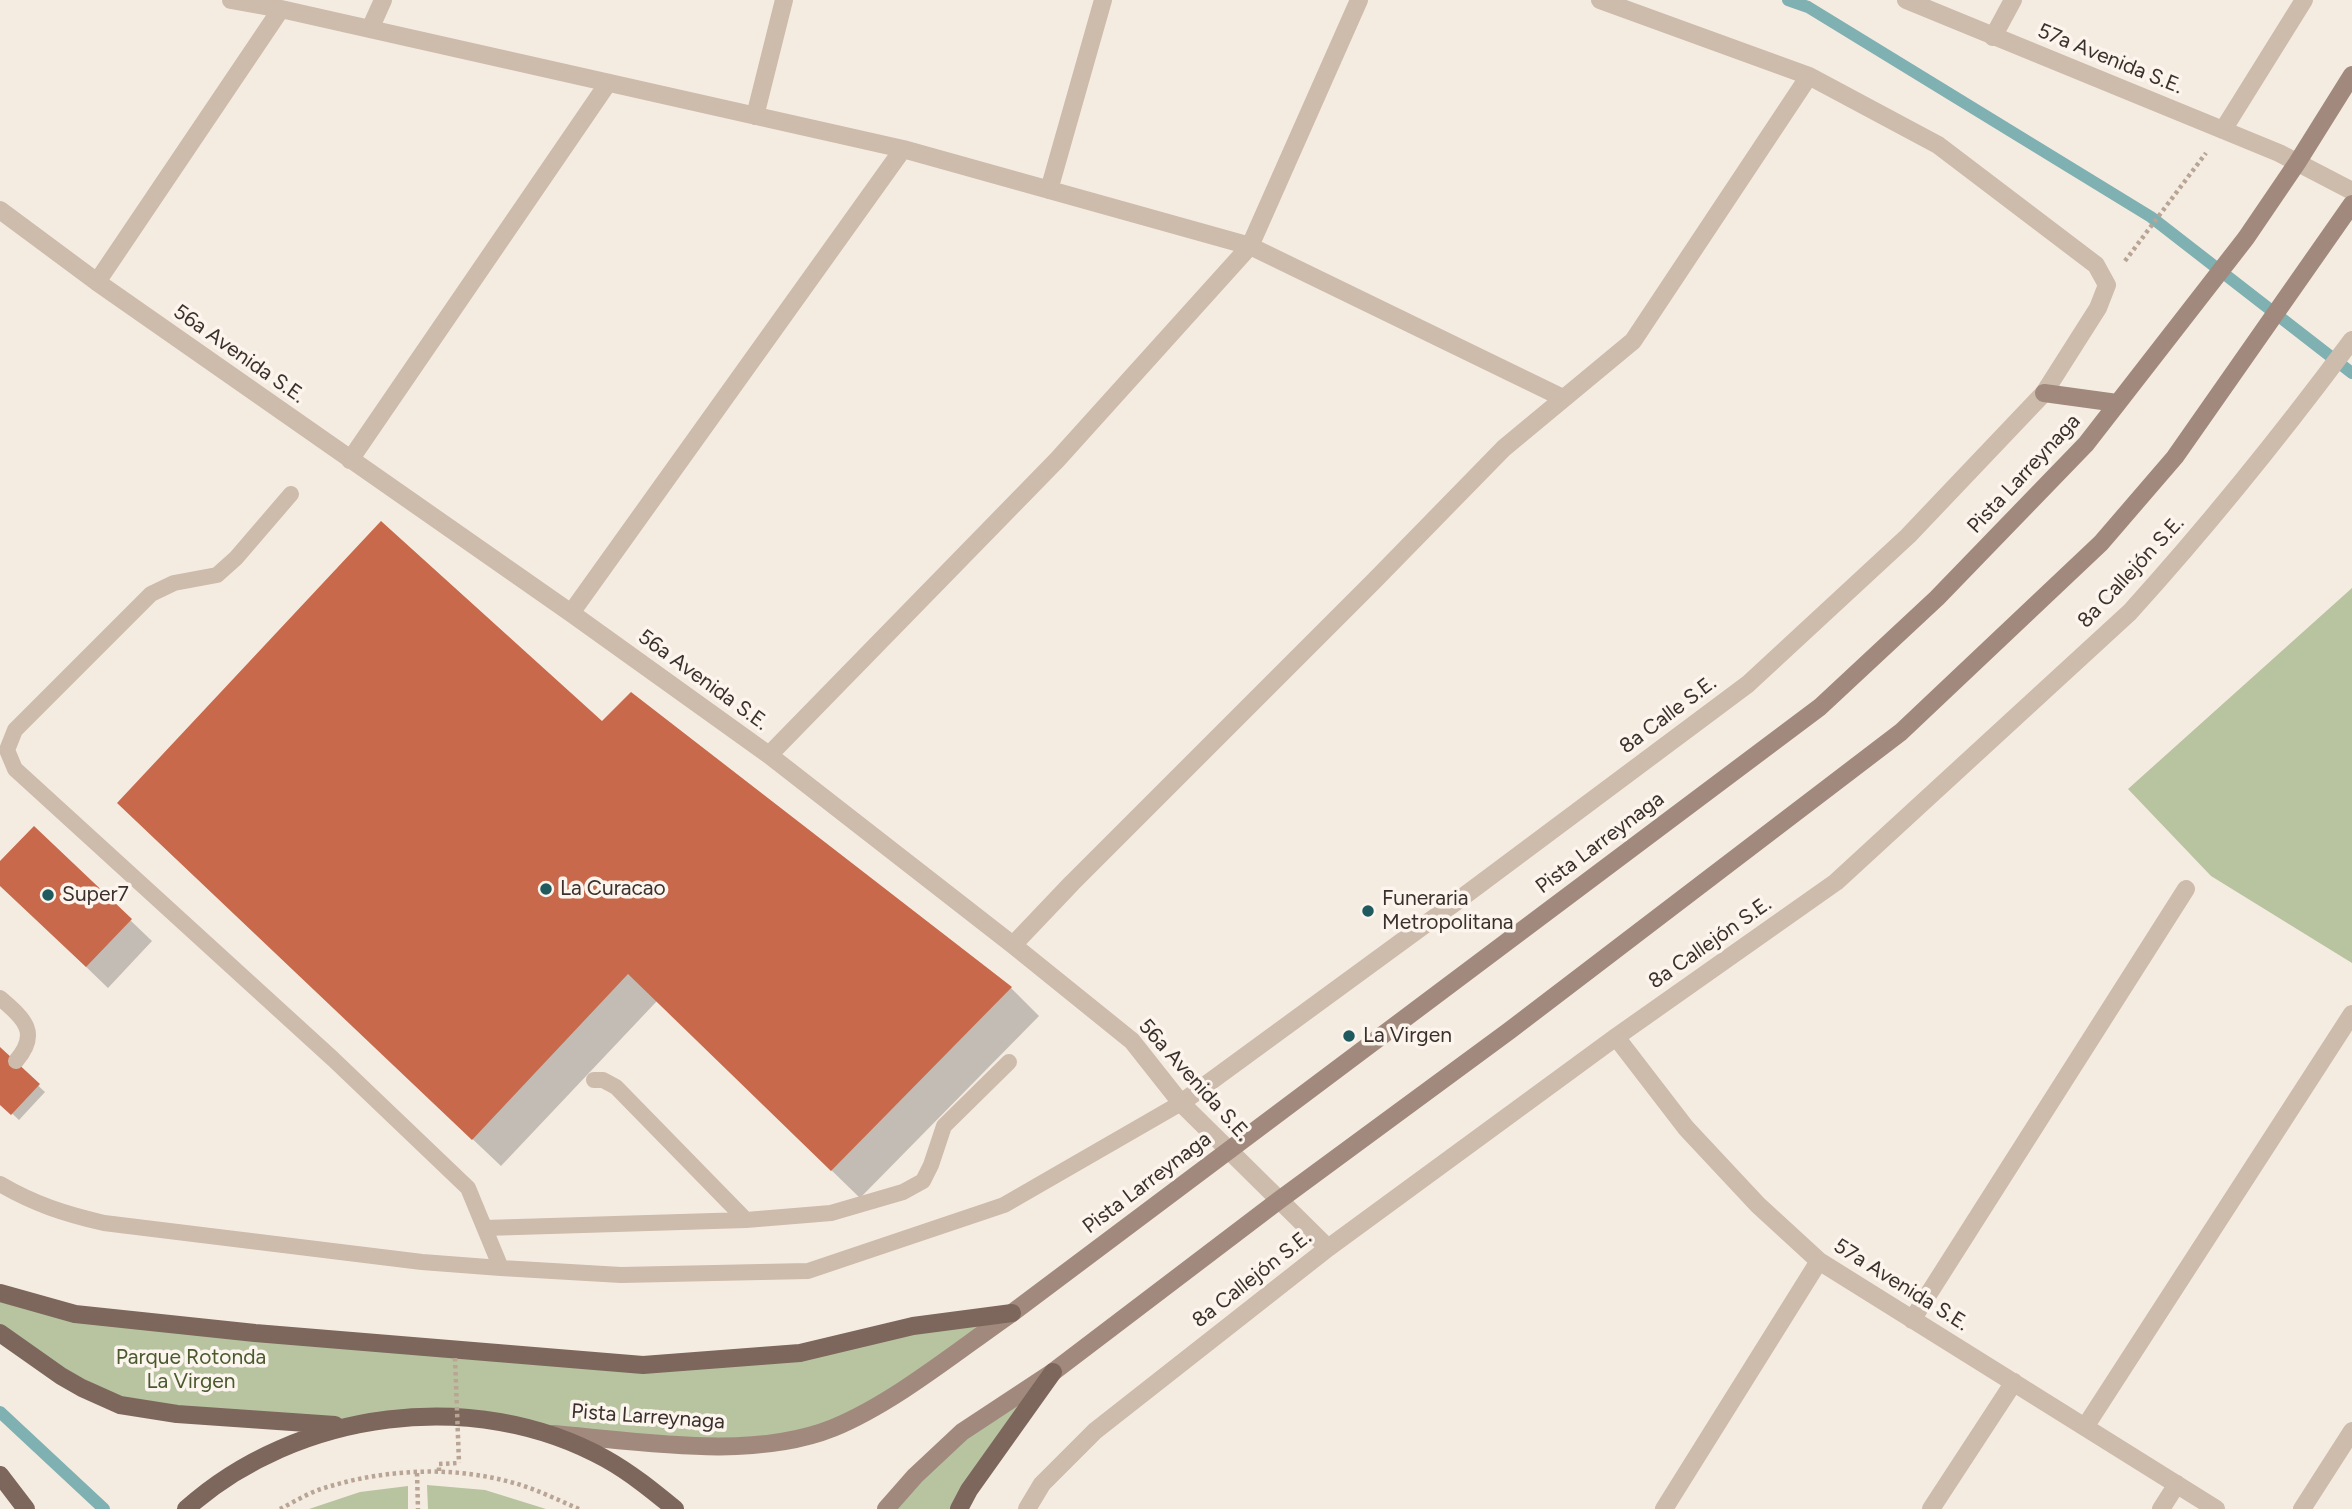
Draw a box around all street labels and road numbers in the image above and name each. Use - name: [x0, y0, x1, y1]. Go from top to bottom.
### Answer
- street label: 57a Avenida S.E.: [2034, 18, 2186, 100]
- street label: 56a Avenida S.E.: [168, 299, 310, 409]
- street label: Pista Larreynaga: [1962, 409, 2086, 539]
- street label: 8a Callejón S.E.: [2073, 511, 2189, 633]
- street label: 56a Avenida S.E.: [633, 624, 773, 736]
- street label: 8a Calle S.E.: [1615, 670, 1721, 760]
- street label: Pista Larreynaga: [1531, 787, 1669, 899]
- street label: 8a Callejón S.E.: [1644, 891, 1776, 995]
- street label: 56a Avenida S.E.: [1133, 1014, 1255, 1146]
- street label: Pista Larreynaga: [1078, 1127, 1216, 1239]
- street label: 8a Callejón S.E.: [1187, 1225, 1317, 1333]
- street label: 57a Avenida S.E.: [1829, 1233, 1973, 1337]
- street label: Pista Larreynaga: [570, 1399, 726, 1435]

